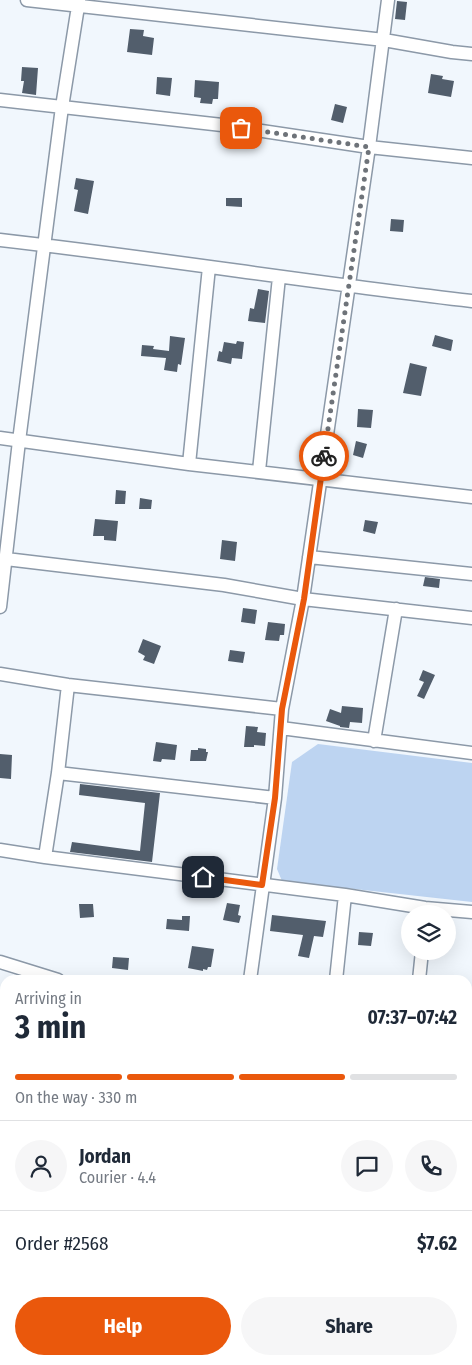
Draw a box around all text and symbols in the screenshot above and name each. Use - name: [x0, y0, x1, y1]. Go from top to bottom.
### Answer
- pin: [220, 107, 262, 149]
- icon: bag: [227, 114, 255, 142]
- courier: [299, 431, 349, 481]
- icon: bike: [310, 442, 338, 470]
- pin: [182, 856, 224, 898]
- icon: home: [189, 863, 217, 891]
- map controls: [401, 905, 456, 960]
- button: layers: [401, 905, 456, 960]
- text: Arriving in: [15, 989, 82, 1008]
- text: 07:37–07:42: [367, 1006, 457, 1029]
- text: 3 min: [15, 1008, 86, 1046]
- text: On the way · 330 m: [15, 1088, 137, 1107]
- button: person: [15, 1140, 67, 1192]
- button: chat: [341, 1140, 393, 1192]
- button: phone: [405, 1140, 457, 1192]
- text: Jordan: [79, 1145, 131, 1168]
- text: Courier · 4.4: [79, 1168, 156, 1187]
- text: Order #2568: [15, 1232, 109, 1255]
- text: $7.62: [417, 1232, 457, 1255]
- button: Help: [15, 1297, 231, 1355]
- button: Share: [241, 1297, 457, 1355]

